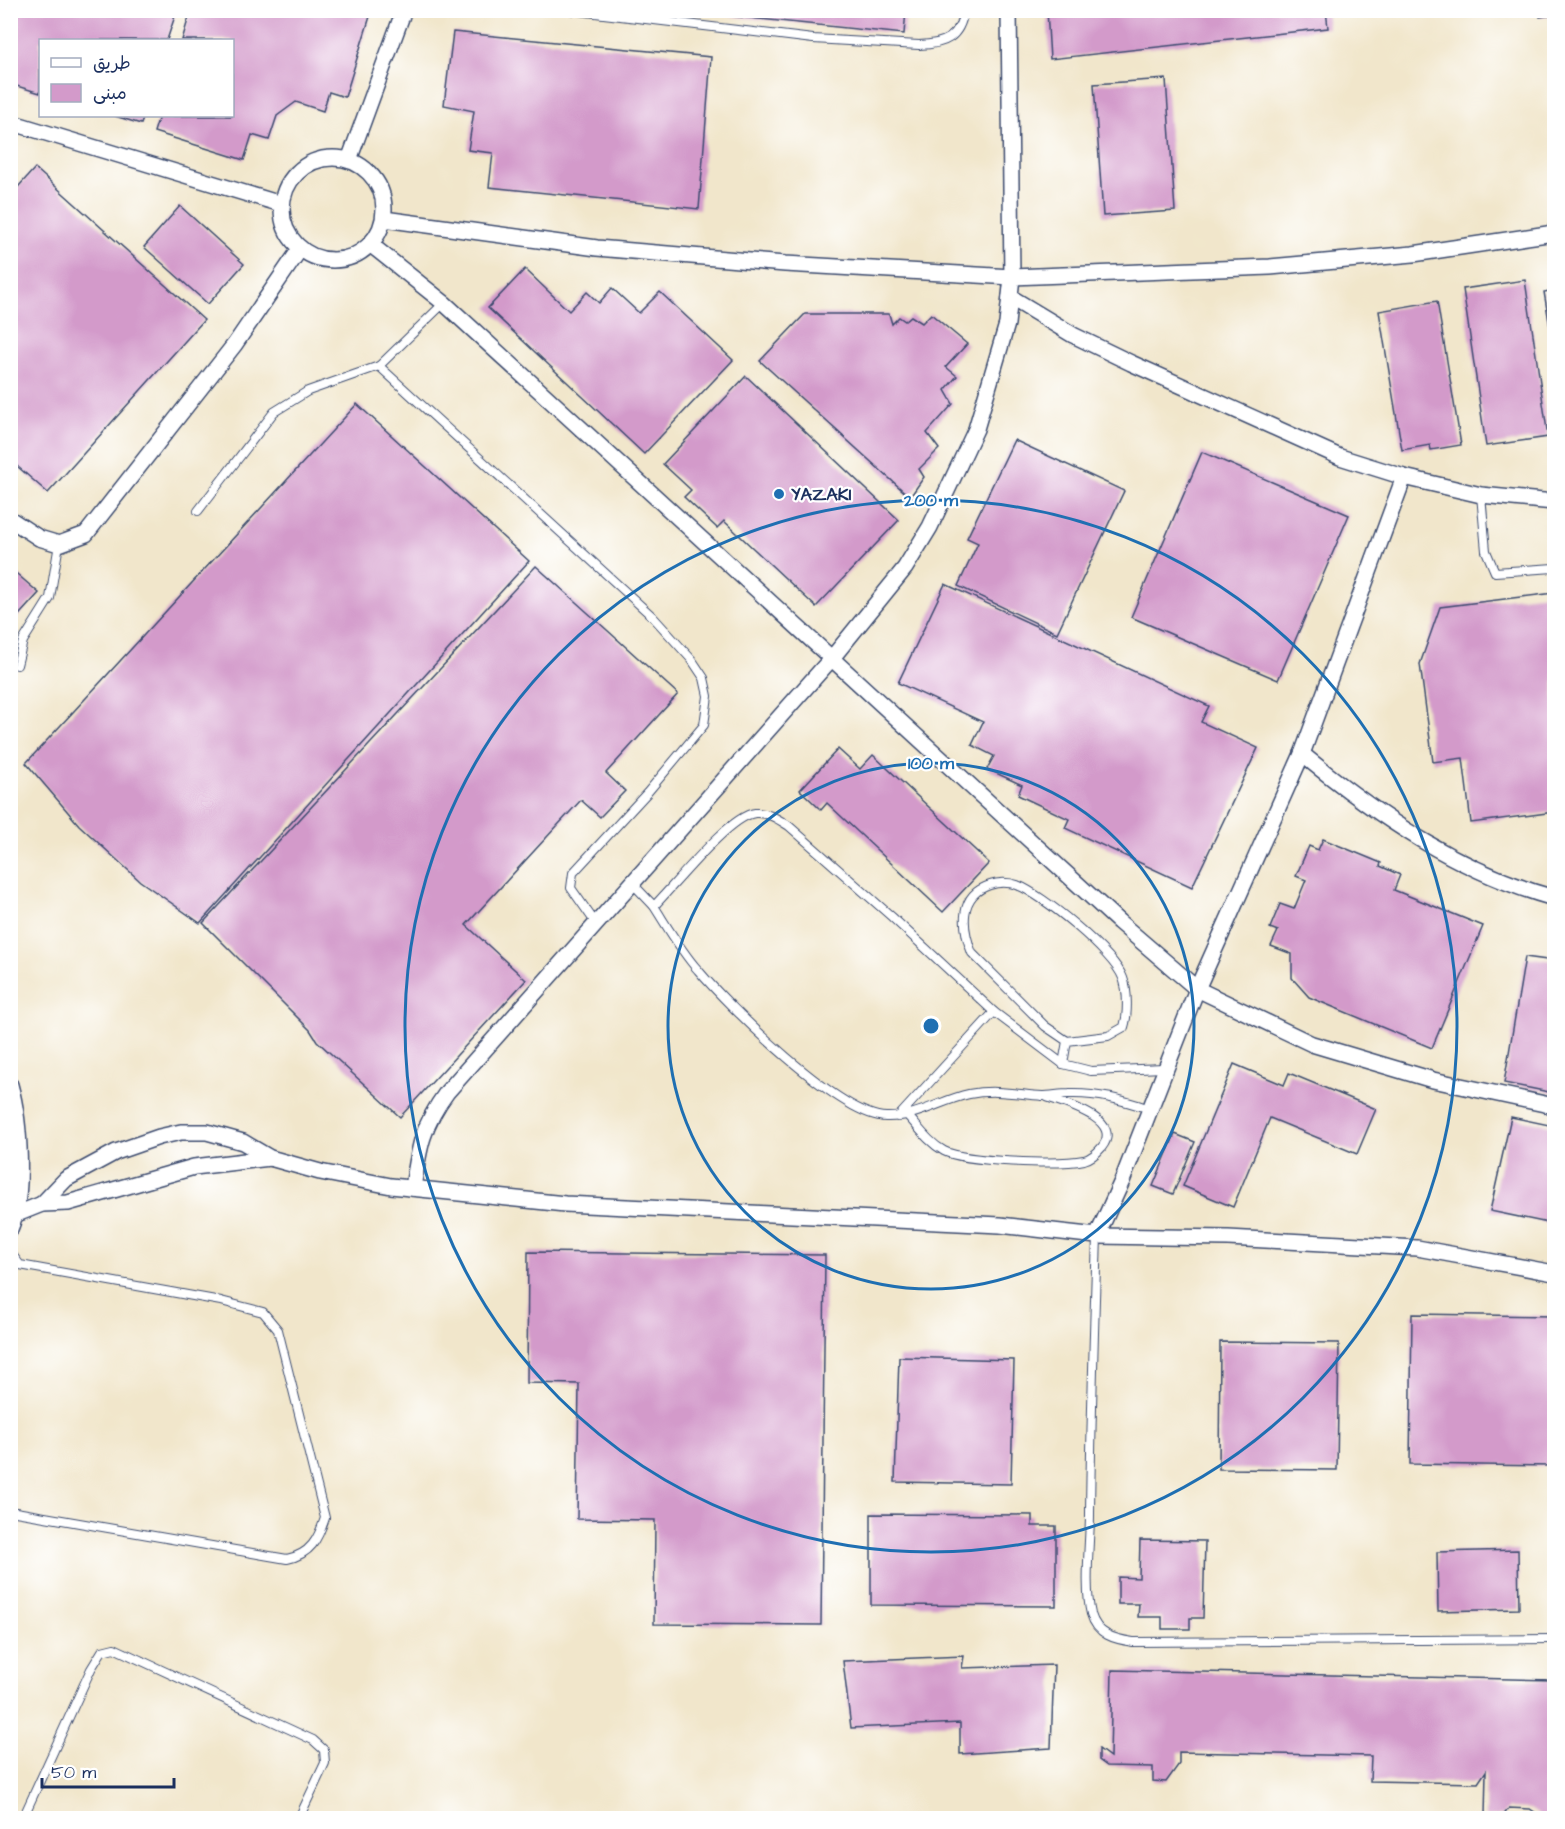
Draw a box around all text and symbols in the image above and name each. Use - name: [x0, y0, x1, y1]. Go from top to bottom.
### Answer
- legend: [39, 39, 234, 117]
- text: طريق: [93, 51, 131, 76]
- text: مبنى: [93, 81, 127, 106]
- place label: YAZAKI: [791, 482, 852, 507]
- marker: YAZAKI: [772, 487, 786, 501]
- text: 200 m: [903, 488, 959, 513]
- text: 100 m: [908, 751, 955, 776]
- centre of rings: [921, 1016, 941, 1036]
- scale bar: [42, 1751, 174, 1789]
- text: 50 m: [51, 1760, 96, 1785]

